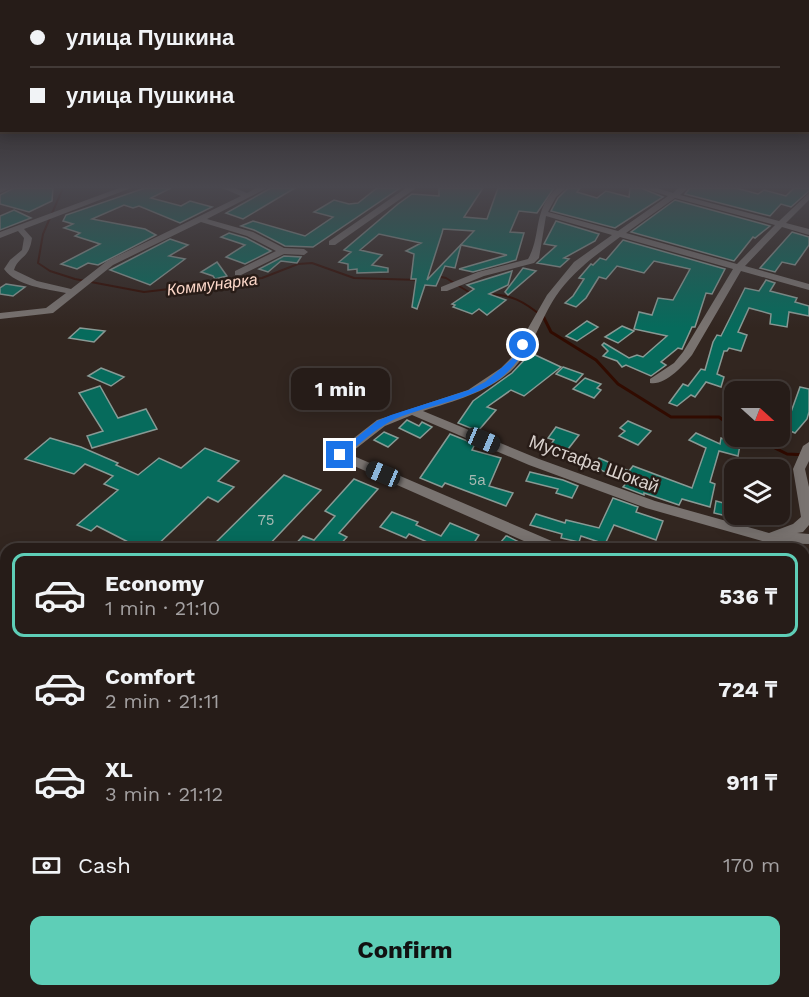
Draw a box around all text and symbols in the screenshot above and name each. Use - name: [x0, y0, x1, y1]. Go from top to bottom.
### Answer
- text: улица Пушкина: [66, 25, 234, 50]
- text: улица Пушкина: [66, 83, 234, 108]
- water label: Коммунарка: [166, 270, 259, 299]
- route start: [509, 331, 536, 358]
- callout: 1 min: [290, 368, 389, 410]
- text: 1 min: [315, 377, 366, 401]
- north arrow: [724, 381, 790, 447]
- map controls: [724, 381, 790, 525]
- car: [463, 425, 503, 455]
- street label: Мустафа Шокай: [526, 430, 662, 497]
- route end: [326, 441, 353, 468]
- car: [363, 459, 403, 489]
- button: layers: [724, 459, 790, 525]
- house number: 5а: [468, 471, 486, 489]
- house number: 75: [257, 511, 275, 529]
- icon: car: [33, 568, 87, 622]
- text: Economy: [105, 571, 204, 596]
- text: 536 ₸: [719, 584, 777, 609]
- text: 1 min · 21:10: [105, 596, 220, 620]
- icon: car: [33, 661, 87, 715]
- text: Comfort: [105, 664, 195, 689]
- text: 724 ₸: [718, 677, 777, 702]
- text: 2 min · 21:11: [105, 689, 219, 713]
- icon: car: [33, 754, 87, 808]
- text: XL: [105, 757, 133, 782]
- text: 911 ₸: [726, 770, 777, 795]
- text: 3 min · 21:12: [105, 782, 223, 806]
- icon: cash: [30, 849, 63, 882]
- text: Cash: [78, 853, 131, 878]
- text: 170 m: [723, 853, 780, 877]
- button: Confirm: [30, 916, 780, 985]

